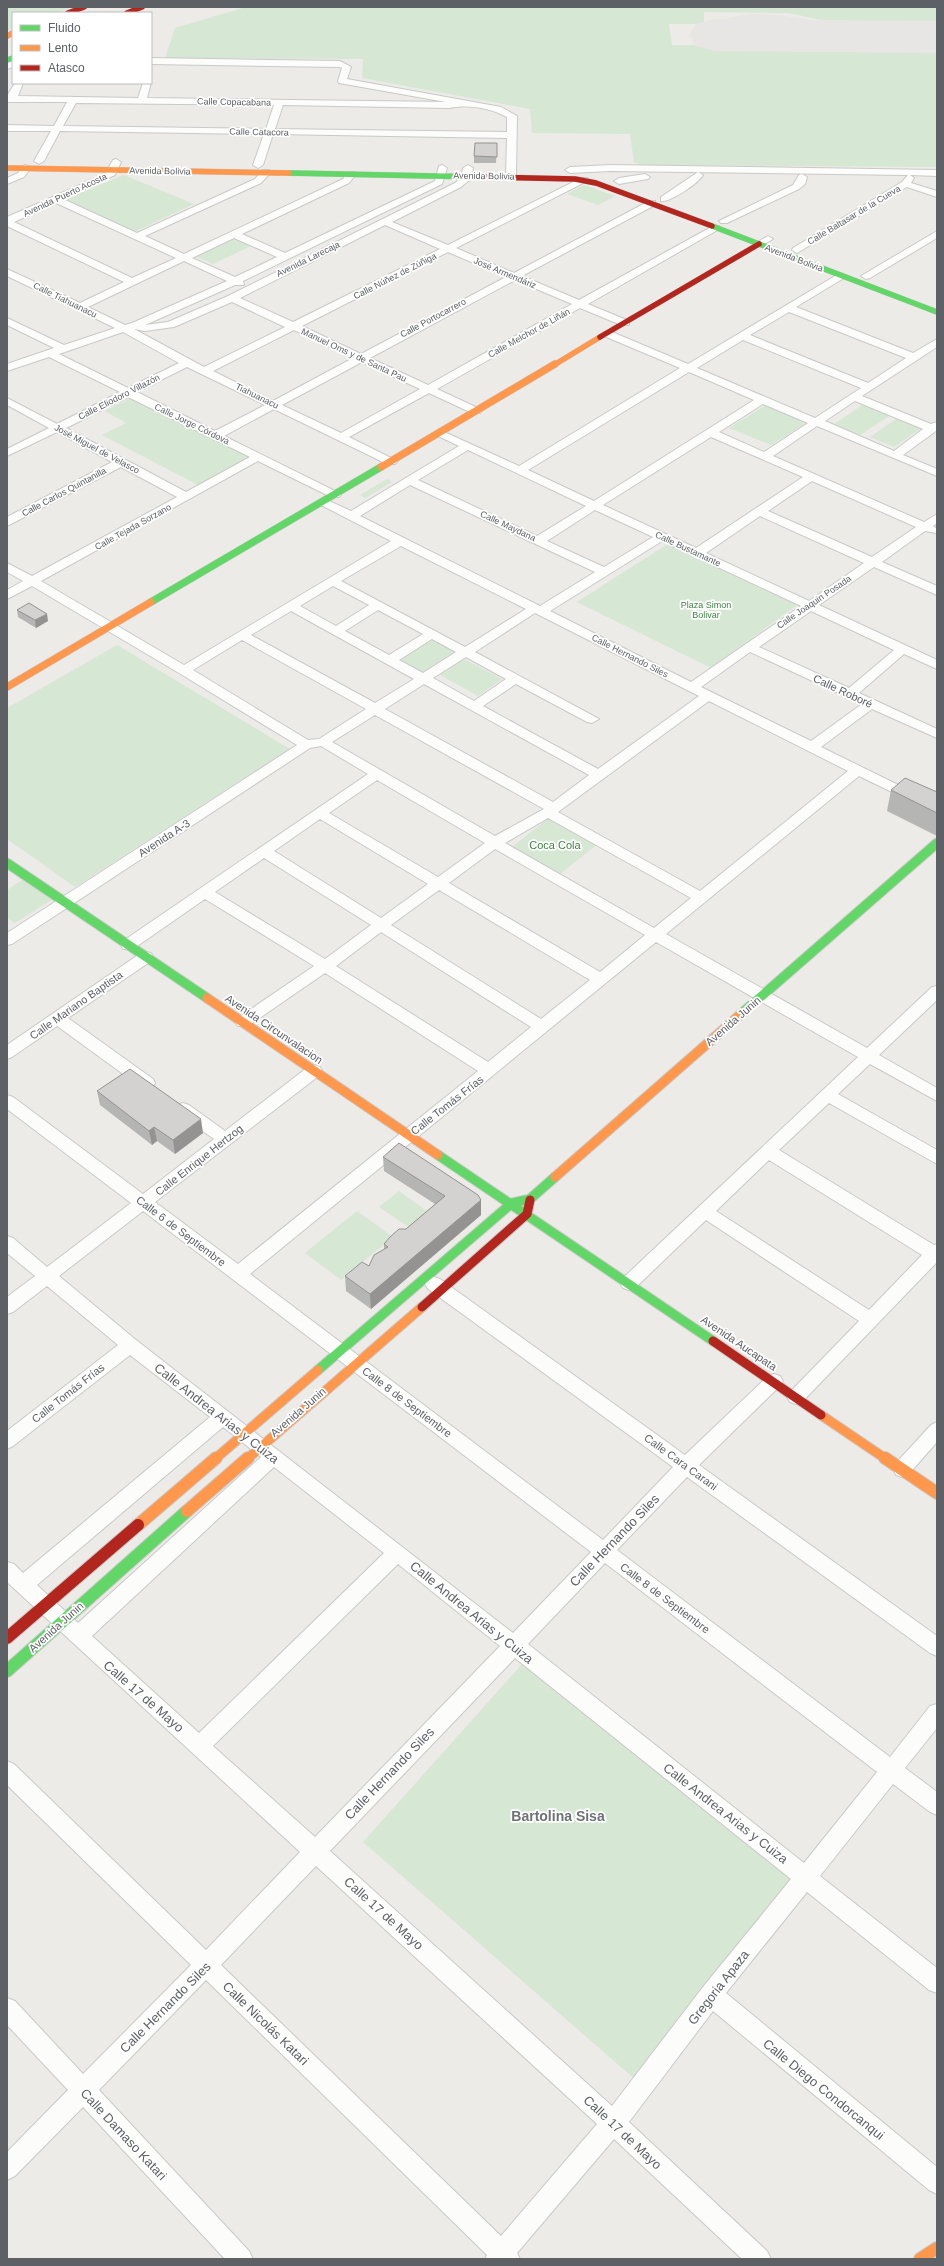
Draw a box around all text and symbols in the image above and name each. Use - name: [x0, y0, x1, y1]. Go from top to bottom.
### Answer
- legend: [12, 12, 152, 84]
- text: Fluido: [48, 21, 81, 35]
- text: Lento: [48, 41, 78, 55]
- text: Atasco: [48, 61, 85, 75]
- street label: Calle Copacabana: [197, 96, 271, 108]
- street label: Calle Catacora: [229, 126, 289, 138]
- street label: Avenida Bolivia: [129, 165, 191, 177]
- street label: Avenida Bolivia: [453, 170, 515, 182]
- street label: Avenida Puerto Acosta: [22, 171, 108, 219]
- street label: Calle Baltasar de la Cueva: [806, 183, 902, 247]
- street label: Avenida Larecaja: [275, 239, 341, 279]
- street label: Avenida Bolivia: [764, 242, 824, 274]
- street label: Calle Núñez de Zúñiga: [352, 251, 438, 301]
- street label: José Armendáriz: [472, 255, 538, 291]
- street label: Calle Tiahuanacu: [32, 280, 98, 320]
- street label: Calle Portocarrero: [398, 296, 468, 340]
- street label: Calle Melchor de Liñán: [486, 306, 572, 360]
- street label: Manuel Oms y de Santa Pau: [300, 326, 408, 384]
- street label: Calle Eliodoro Villazón: [77, 372, 161, 422]
- street label: Tiahuanacu: [234, 381, 280, 411]
- street label: Calle Jorge Córdova: [153, 402, 231, 446]
- street label: José Miguel de Velasco: [53, 422, 141, 476]
- street label: Calle Carlos Quintanilla: [20, 466, 108, 518]
- street label: Calle Tejada Sorzano: [93, 502, 173, 552]
- street label: Calle Maydana: [479, 509, 537, 543]
- street label: Calle Bustamante: [654, 529, 722, 569]
- street label: Calle Joaquin Posada: [775, 573, 853, 631]
- park label: Plaza Simon Bolivar: [681, 600, 731, 620]
- street label: Calle Hernando Siles: [590, 632, 670, 680]
- street label: Calle Roboré: [811, 672, 875, 710]
- street label: Avenida A-3: [136, 817, 192, 859]
- park label: Coca Cola: [529, 839, 582, 851]
- street label: Calle Mariano Baptista: [27, 968, 125, 1042]
- street label: Avenida Circunvalacion: [223, 992, 325, 1066]
- street label: Avenida Junin: [703, 994, 763, 1048]
- street label: Calle Tomás Frías: [408, 1073, 486, 1137]
- street label: Calle Enrique Hertzog: [153, 1122, 245, 1198]
- street label: Calle 6 de Septiembre: [134, 1193, 228, 1269]
- street label: Avenida Aucapata: [699, 1313, 780, 1373]
- street label: Calle Andrea Arias y Cuiza: [151, 1360, 283, 1467]
- street label: Calle Tomás Frías: [29, 1361, 107, 1425]
- street label: Calle 8 de Septiembre: [360, 1364, 454, 1440]
- street label: Avenida Junin: [268, 1385, 328, 1439]
- street label: Calle Cara Carani: [642, 1431, 720, 1493]
- street label: Calle Hernando Siles: [567, 1491, 663, 1589]
- street label: Calle Andrea Arias y Cuiza: [407, 1558, 537, 1667]
- street label: Calle 8 de Septiembre: [618, 1560, 712, 1636]
- street label: Avenida Junin: [26, 1599, 86, 1655]
- street label: Calle 17 de Mayo: [101, 1658, 187, 1735]
- street label: Calle Hernando Siles: [342, 1724, 438, 1822]
- street label: Calle Andrea Arias y Cuiza: [660, 1760, 792, 1867]
- district label: Bartolina Sisa: [511, 1808, 605, 1824]
- street label: Calle 17 de Mayo: [341, 1874, 426, 1953]
- street label: Gregoria Apaza: [685, 1946, 753, 2028]
- street label: Calle Hernando Siles: [117, 1959, 214, 2056]
- street label: Calle Nicolás Katari: [220, 1979, 312, 2068]
- street label: Calle Diego Condorcanqui: [760, 2036, 887, 2143]
- street label: Calle Damaso Katari: [77, 2086, 170, 2183]
- street label: Calle 17 de Mayo: [581, 2092, 665, 2172]

